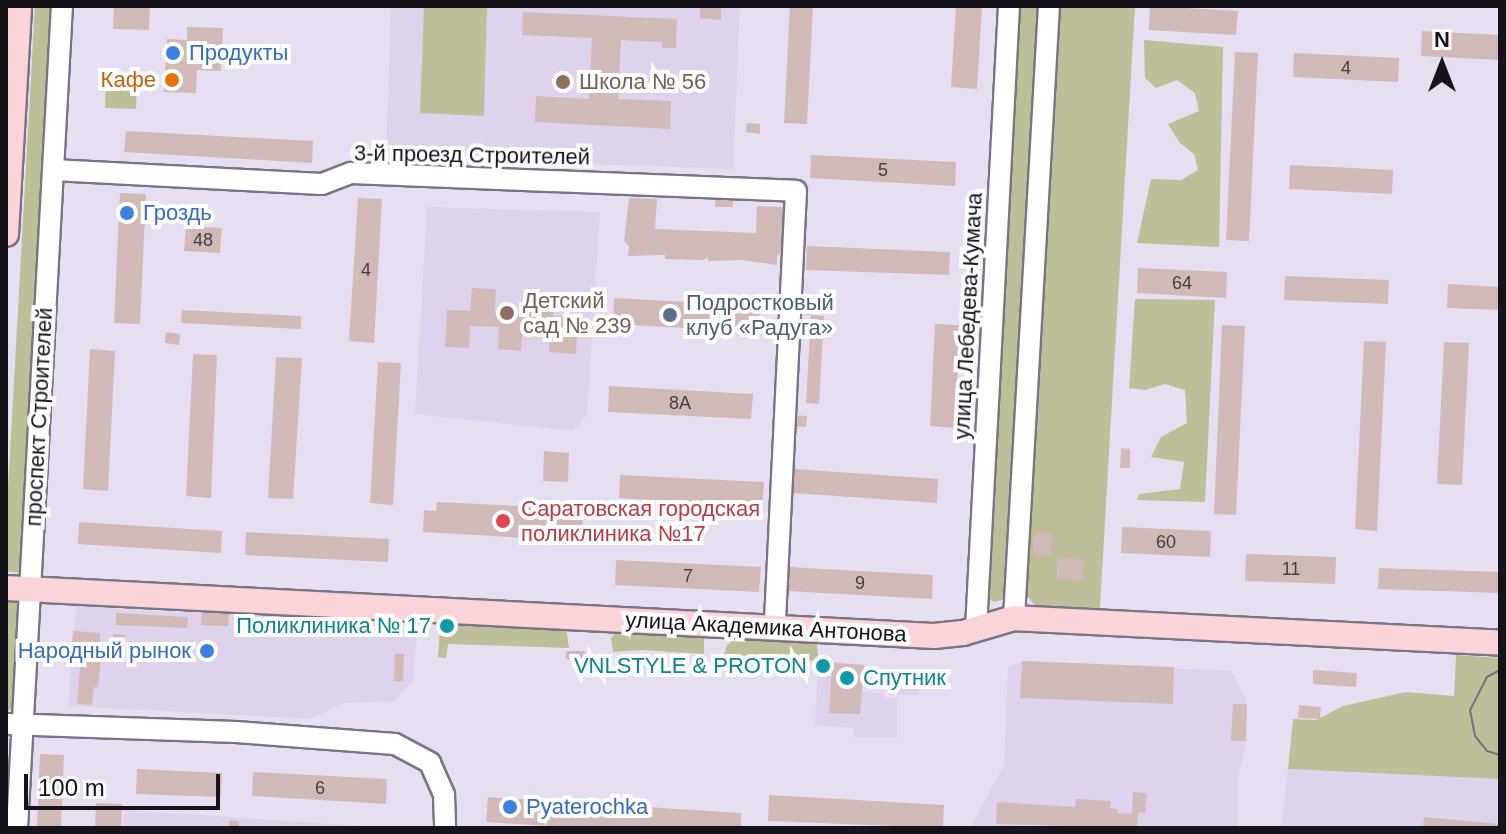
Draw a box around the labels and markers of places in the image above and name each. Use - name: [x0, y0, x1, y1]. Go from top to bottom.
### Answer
- place label: Продукты: [189, 40, 288, 66]
- marker: Продукты: [164, 44, 182, 62]
- place label: Кафе: [101, 67, 156, 93]
- place label: Школа № 56: [579, 69, 706, 95]
- marker: Кафе: [163, 71, 181, 89]
- marker: Школа № 56: [554, 73, 572, 91]
- place label: Гроздь: [143, 200, 212, 226]
- marker: Гроздь: [118, 204, 136, 222]
- place label: Детский сад № 239: [523, 287, 632, 338]
- place label: Подростковый клуб «Радуга»: [686, 289, 834, 340]
- marker: Детский сад № 239: [498, 304, 516, 322]
- marker: Подростковый клуб «Радуга»: [661, 306, 679, 324]
- place label: Саратовская городская поликлиника №17: [521, 495, 760, 546]
- marker: Саратовская городская поликлиника №17: [492, 510, 514, 532]
- place label: Поликлиника № 17: [236, 613, 431, 639]
- marker: Поликлиника № 17: [438, 617, 456, 635]
- place label: Народный рынок: [18, 638, 191, 664]
- marker: Народный рынок: [198, 642, 216, 660]
- place label: VNLSTYLE & PROTON: [574, 653, 807, 679]
- marker: VNLSTYLE & PROTON: [814, 657, 832, 675]
- place label: Спутник: [863, 665, 946, 691]
- marker: Спутник: [838, 669, 856, 687]
- place label: Pyaterochka: [526, 794, 648, 820]
- marker: Pyaterochka: [501, 798, 519, 816]

